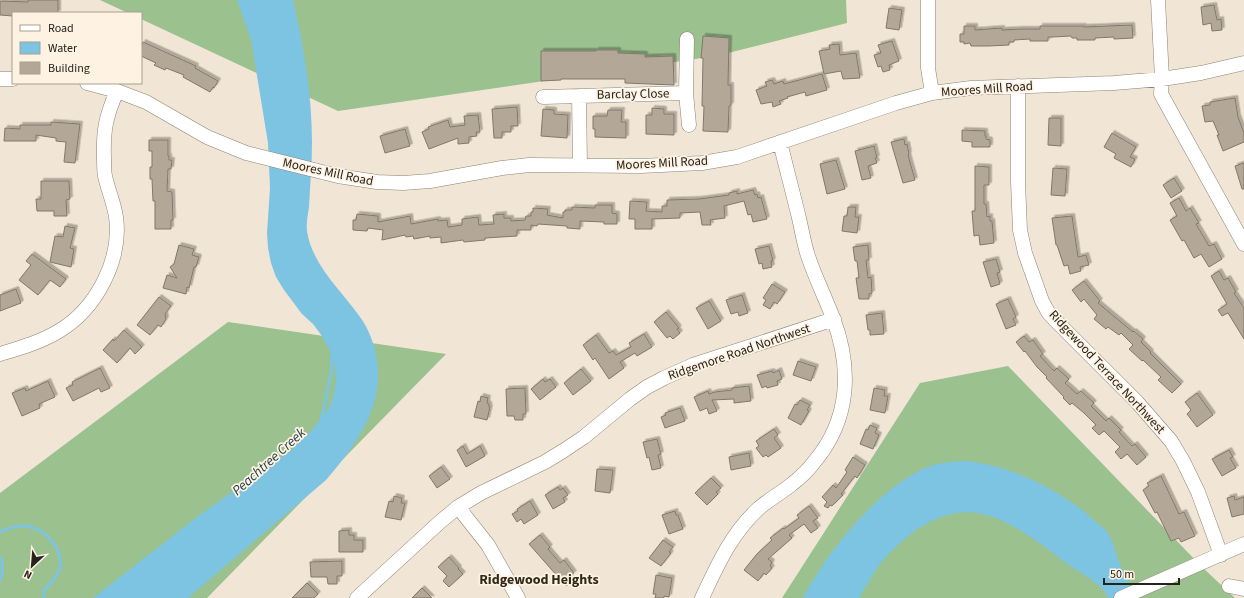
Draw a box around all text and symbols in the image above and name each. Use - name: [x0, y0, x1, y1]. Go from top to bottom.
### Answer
- legend: [12, 12, 142, 84]
- text: Road: [48, 20, 74, 37]
- text: Water: [48, 40, 78, 57]
- text: Building: [48, 60, 90, 77]
- street label: Moores Mill Road: [940, 77, 1034, 101]
- street label: Barclay Close: [596, 84, 670, 104]
- street label: Moores Mill Road: [615, 152, 709, 174]
- street label: Moores Mill Road: [281, 154, 375, 190]
- street label: Ridgewood Terrace Northwest: [1045, 306, 1170, 438]
- street label: Ridgemore Road Northwest: [666, 319, 813, 385]
- water label: Peachtree Creek: [228, 423, 310, 501]
- north arrow: [12, 546, 52, 586]
- scale bar: [1104, 560, 1179, 586]
- text: N: [21, 566, 34, 583]
- text: 50 m: [1110, 566, 1134, 583]
- district label: Ridgewood Heights: [479, 570, 599, 590]

